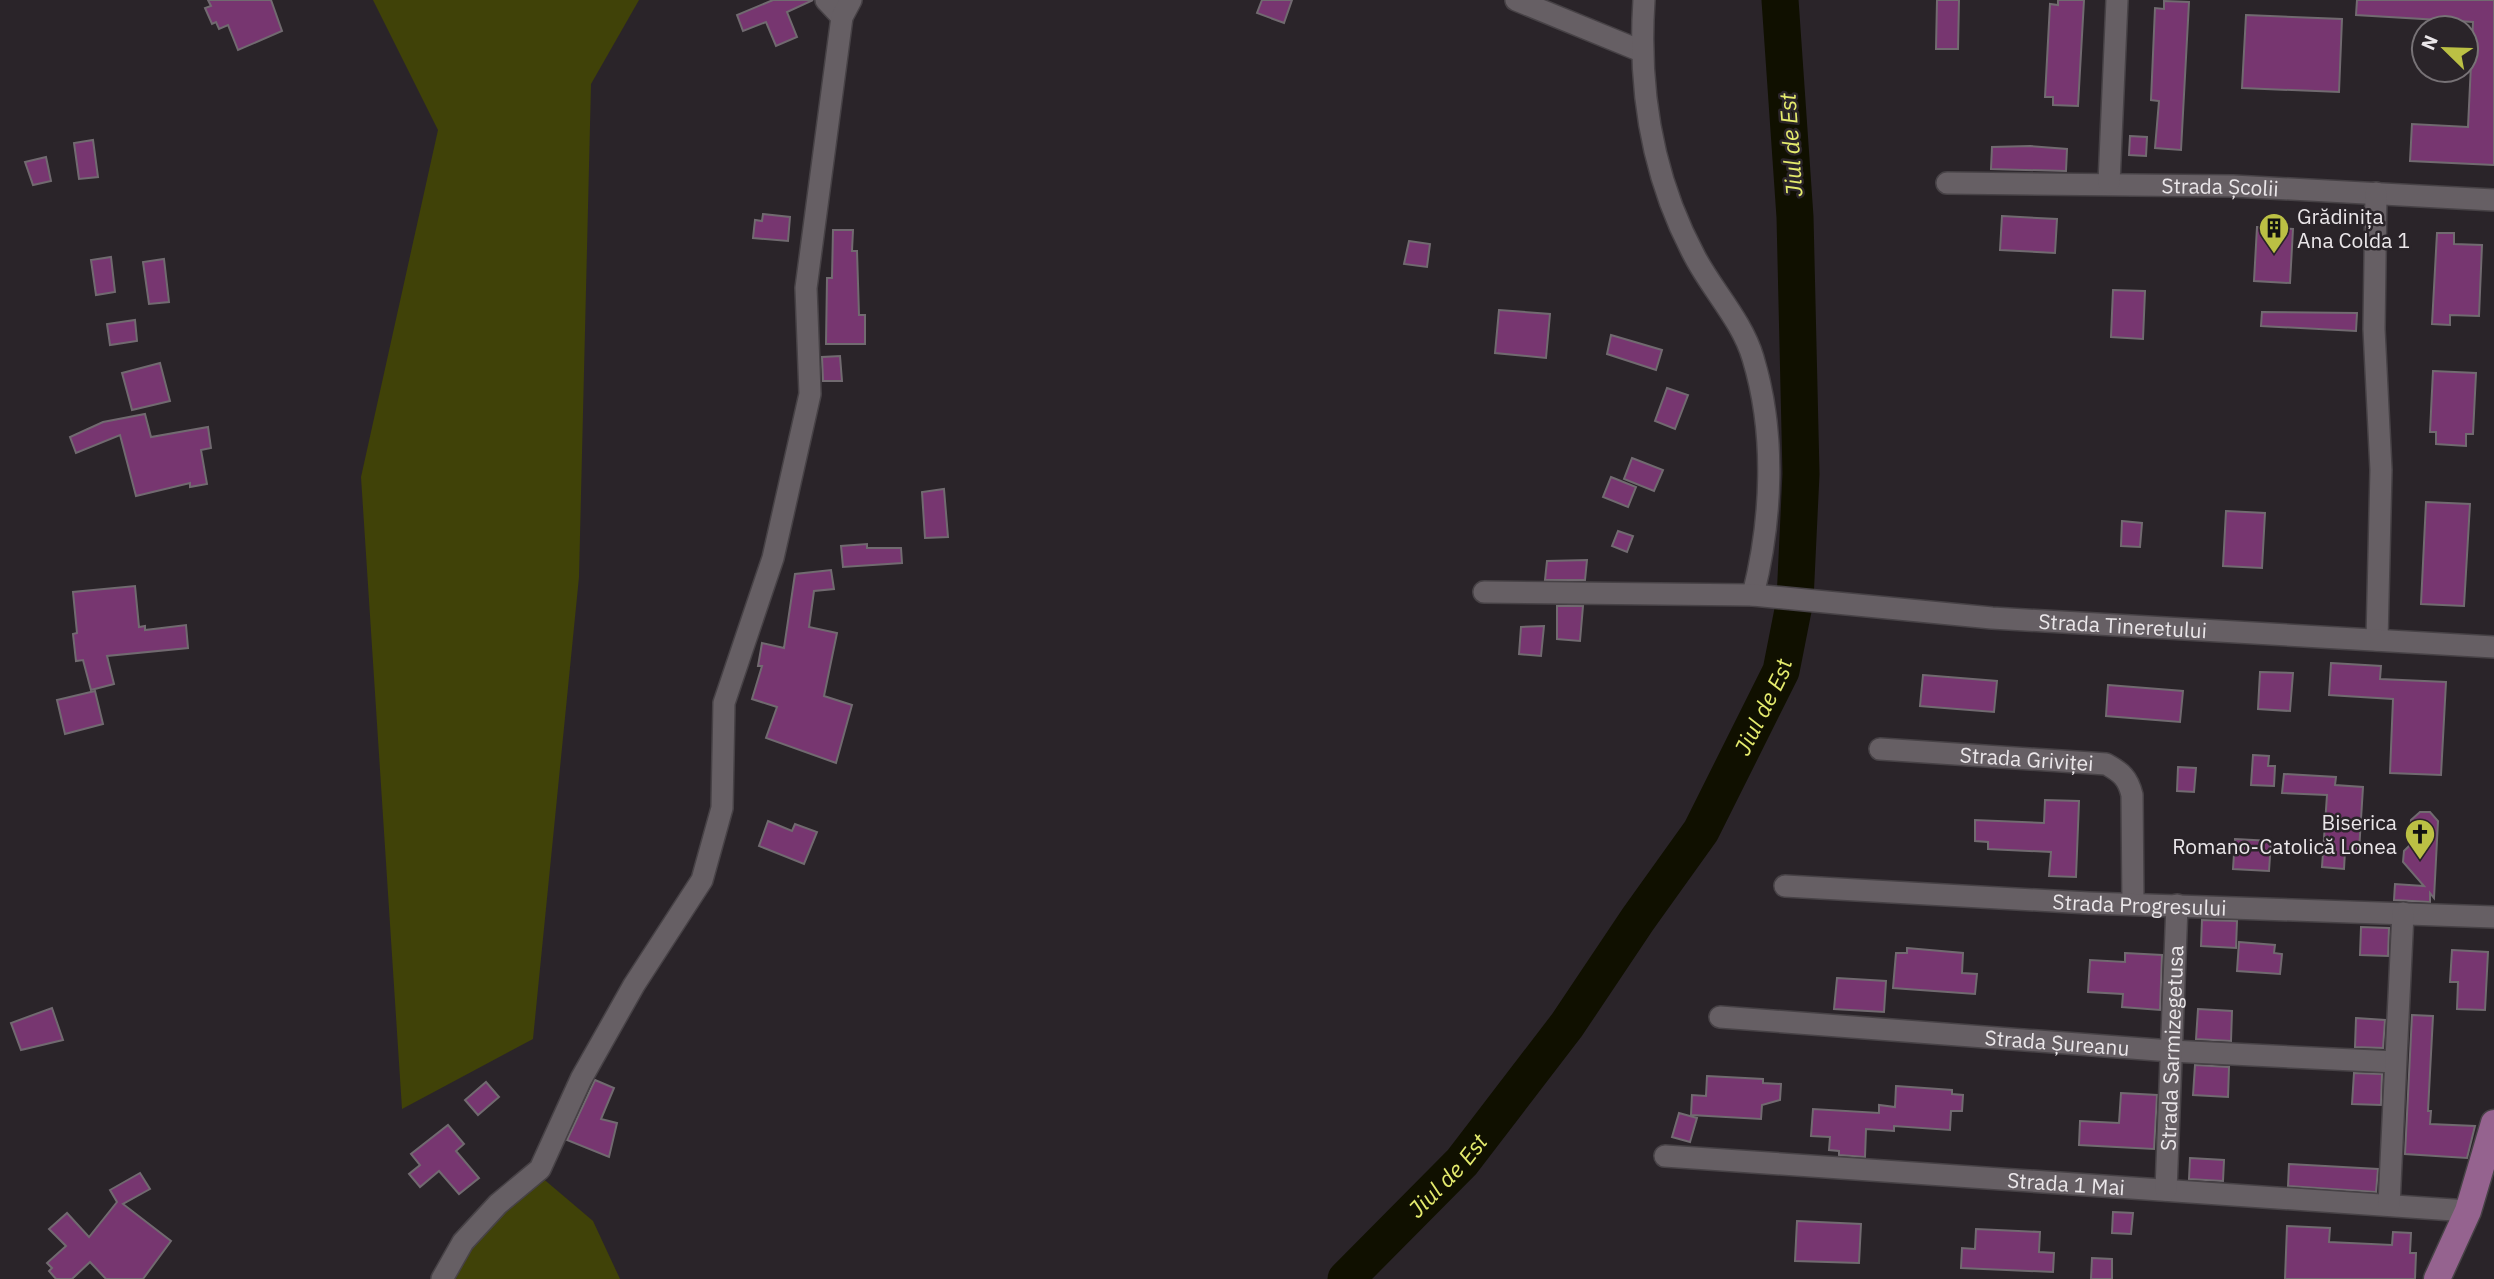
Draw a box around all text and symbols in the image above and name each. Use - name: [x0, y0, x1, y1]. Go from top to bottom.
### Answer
- north arrow: [2410, 14, 2480, 84]
- text: N: [2416, 31, 2443, 53]
- water label: Jiul de Est: [1771, 92, 1809, 198]
- street label: Strada Școlii: [2161, 171, 2279, 202]
- place label: Grădinița Ana Colda 1: [2297, 202, 2410, 254]
- building icon: Grădinița Ana Colda 1: [2257, 211, 2291, 255]
- street label: Strada Tineretului: [2038, 607, 2208, 644]
- water label: Jiul de Est: [1727, 656, 1798, 760]
- street label: Strada Griviței: [1959, 740, 2094, 777]
- place label: Biserica Romano-Catolică Lonea: [2172, 808, 2397, 860]
- church icon: Biserica Romano-Catolică Lonea: [2403, 817, 2437, 861]
- street label: Strada Progresului: [2052, 887, 2227, 922]
- street label: Strada Sarmizegetusa: [2154, 945, 2189, 1152]
- street label: Strada Șureanu: [1984, 1023, 2130, 1062]
- water label: Jiul de Est: [1401, 1127, 1494, 1223]
- street label: Strada 1 Mai: [2006, 1165, 2126, 1201]

